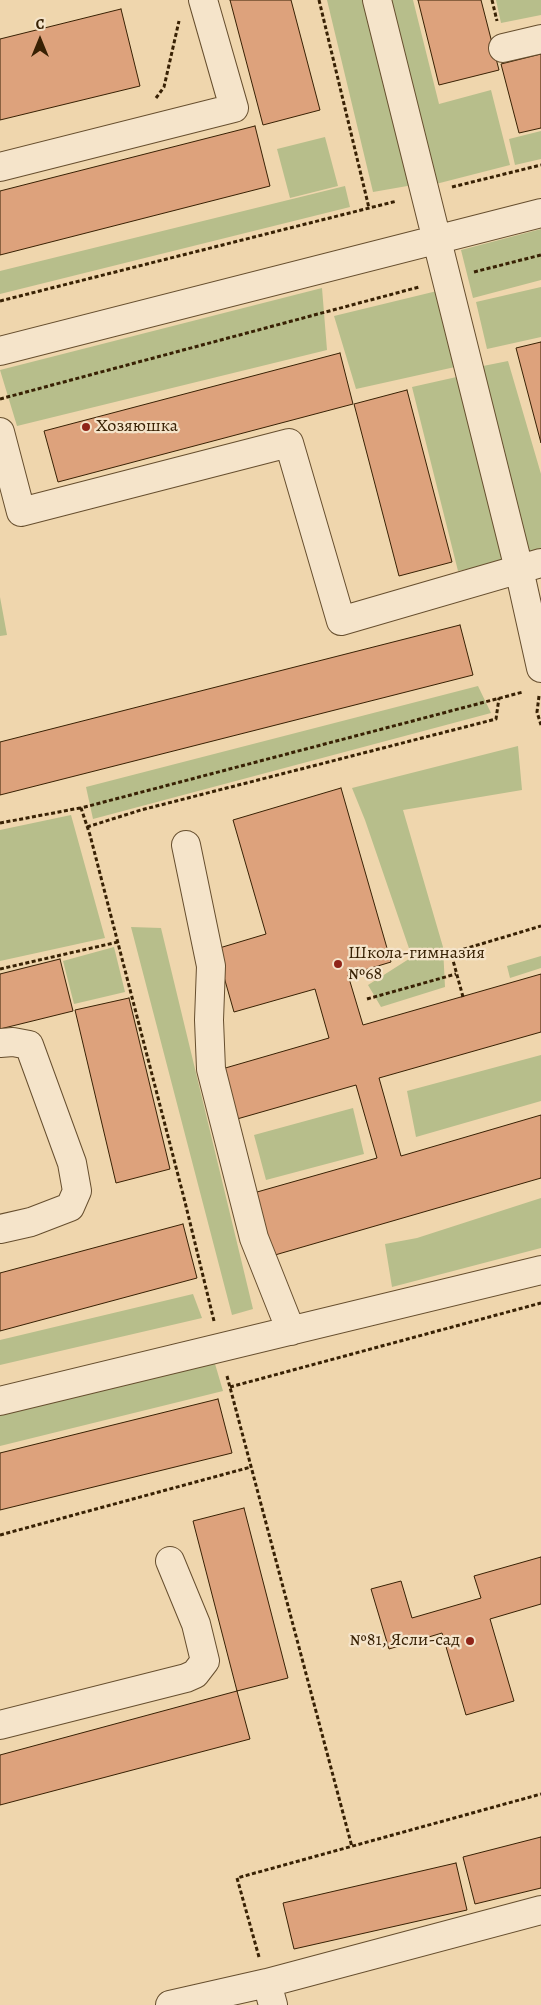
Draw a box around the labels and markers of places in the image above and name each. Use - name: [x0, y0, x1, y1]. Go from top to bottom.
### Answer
- place label: Хозяюшка: [96, 416, 178, 438]
- marker: Хозяюшка: [80, 421, 92, 433]
- place label: Школа-гимназия №68: [348, 943, 485, 986]
- marker: Школа-гимназия №68: [332, 958, 344, 970]
- place label: №81, Ясли-сад: [350, 1630, 460, 1652]
- marker: №81, Ясли-сад: [464, 1635, 476, 1647]

